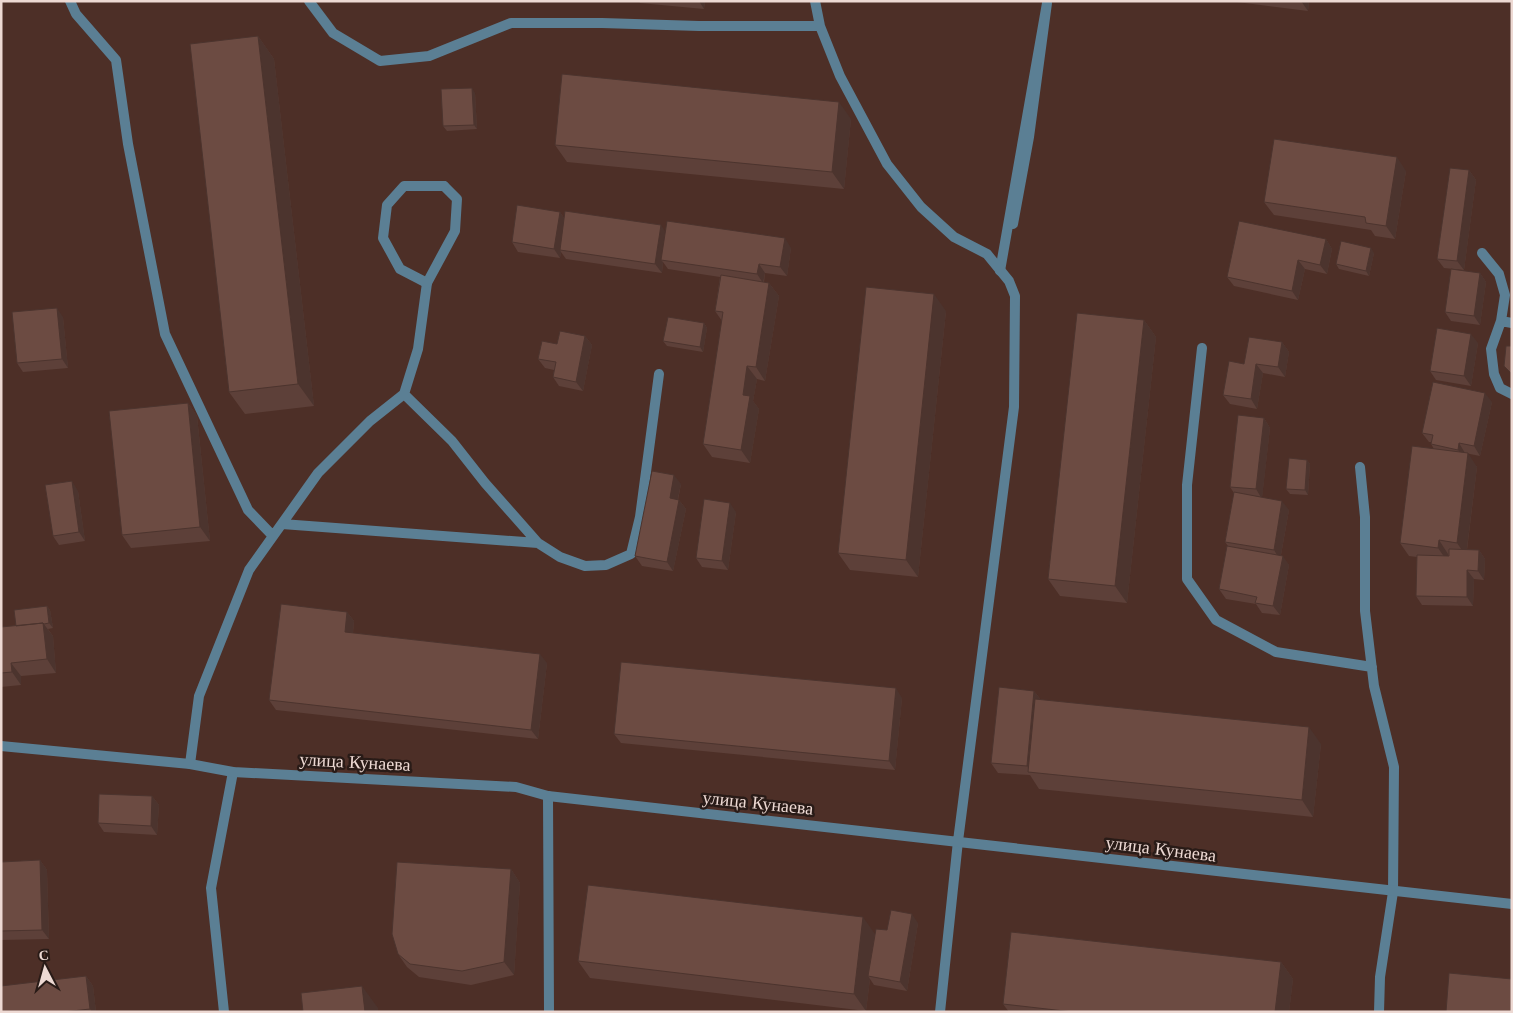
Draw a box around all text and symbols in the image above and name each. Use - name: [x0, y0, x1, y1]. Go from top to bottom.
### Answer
- street label: улица Кунаева: [299, 748, 411, 776]
- street label: улица Кунаева: [702, 786, 814, 820]
- street label: улица Кунаева: [1105, 831, 1217, 867]
- north arrow: [20, 943, 70, 993]
- text: С: [38, 946, 50, 965]

